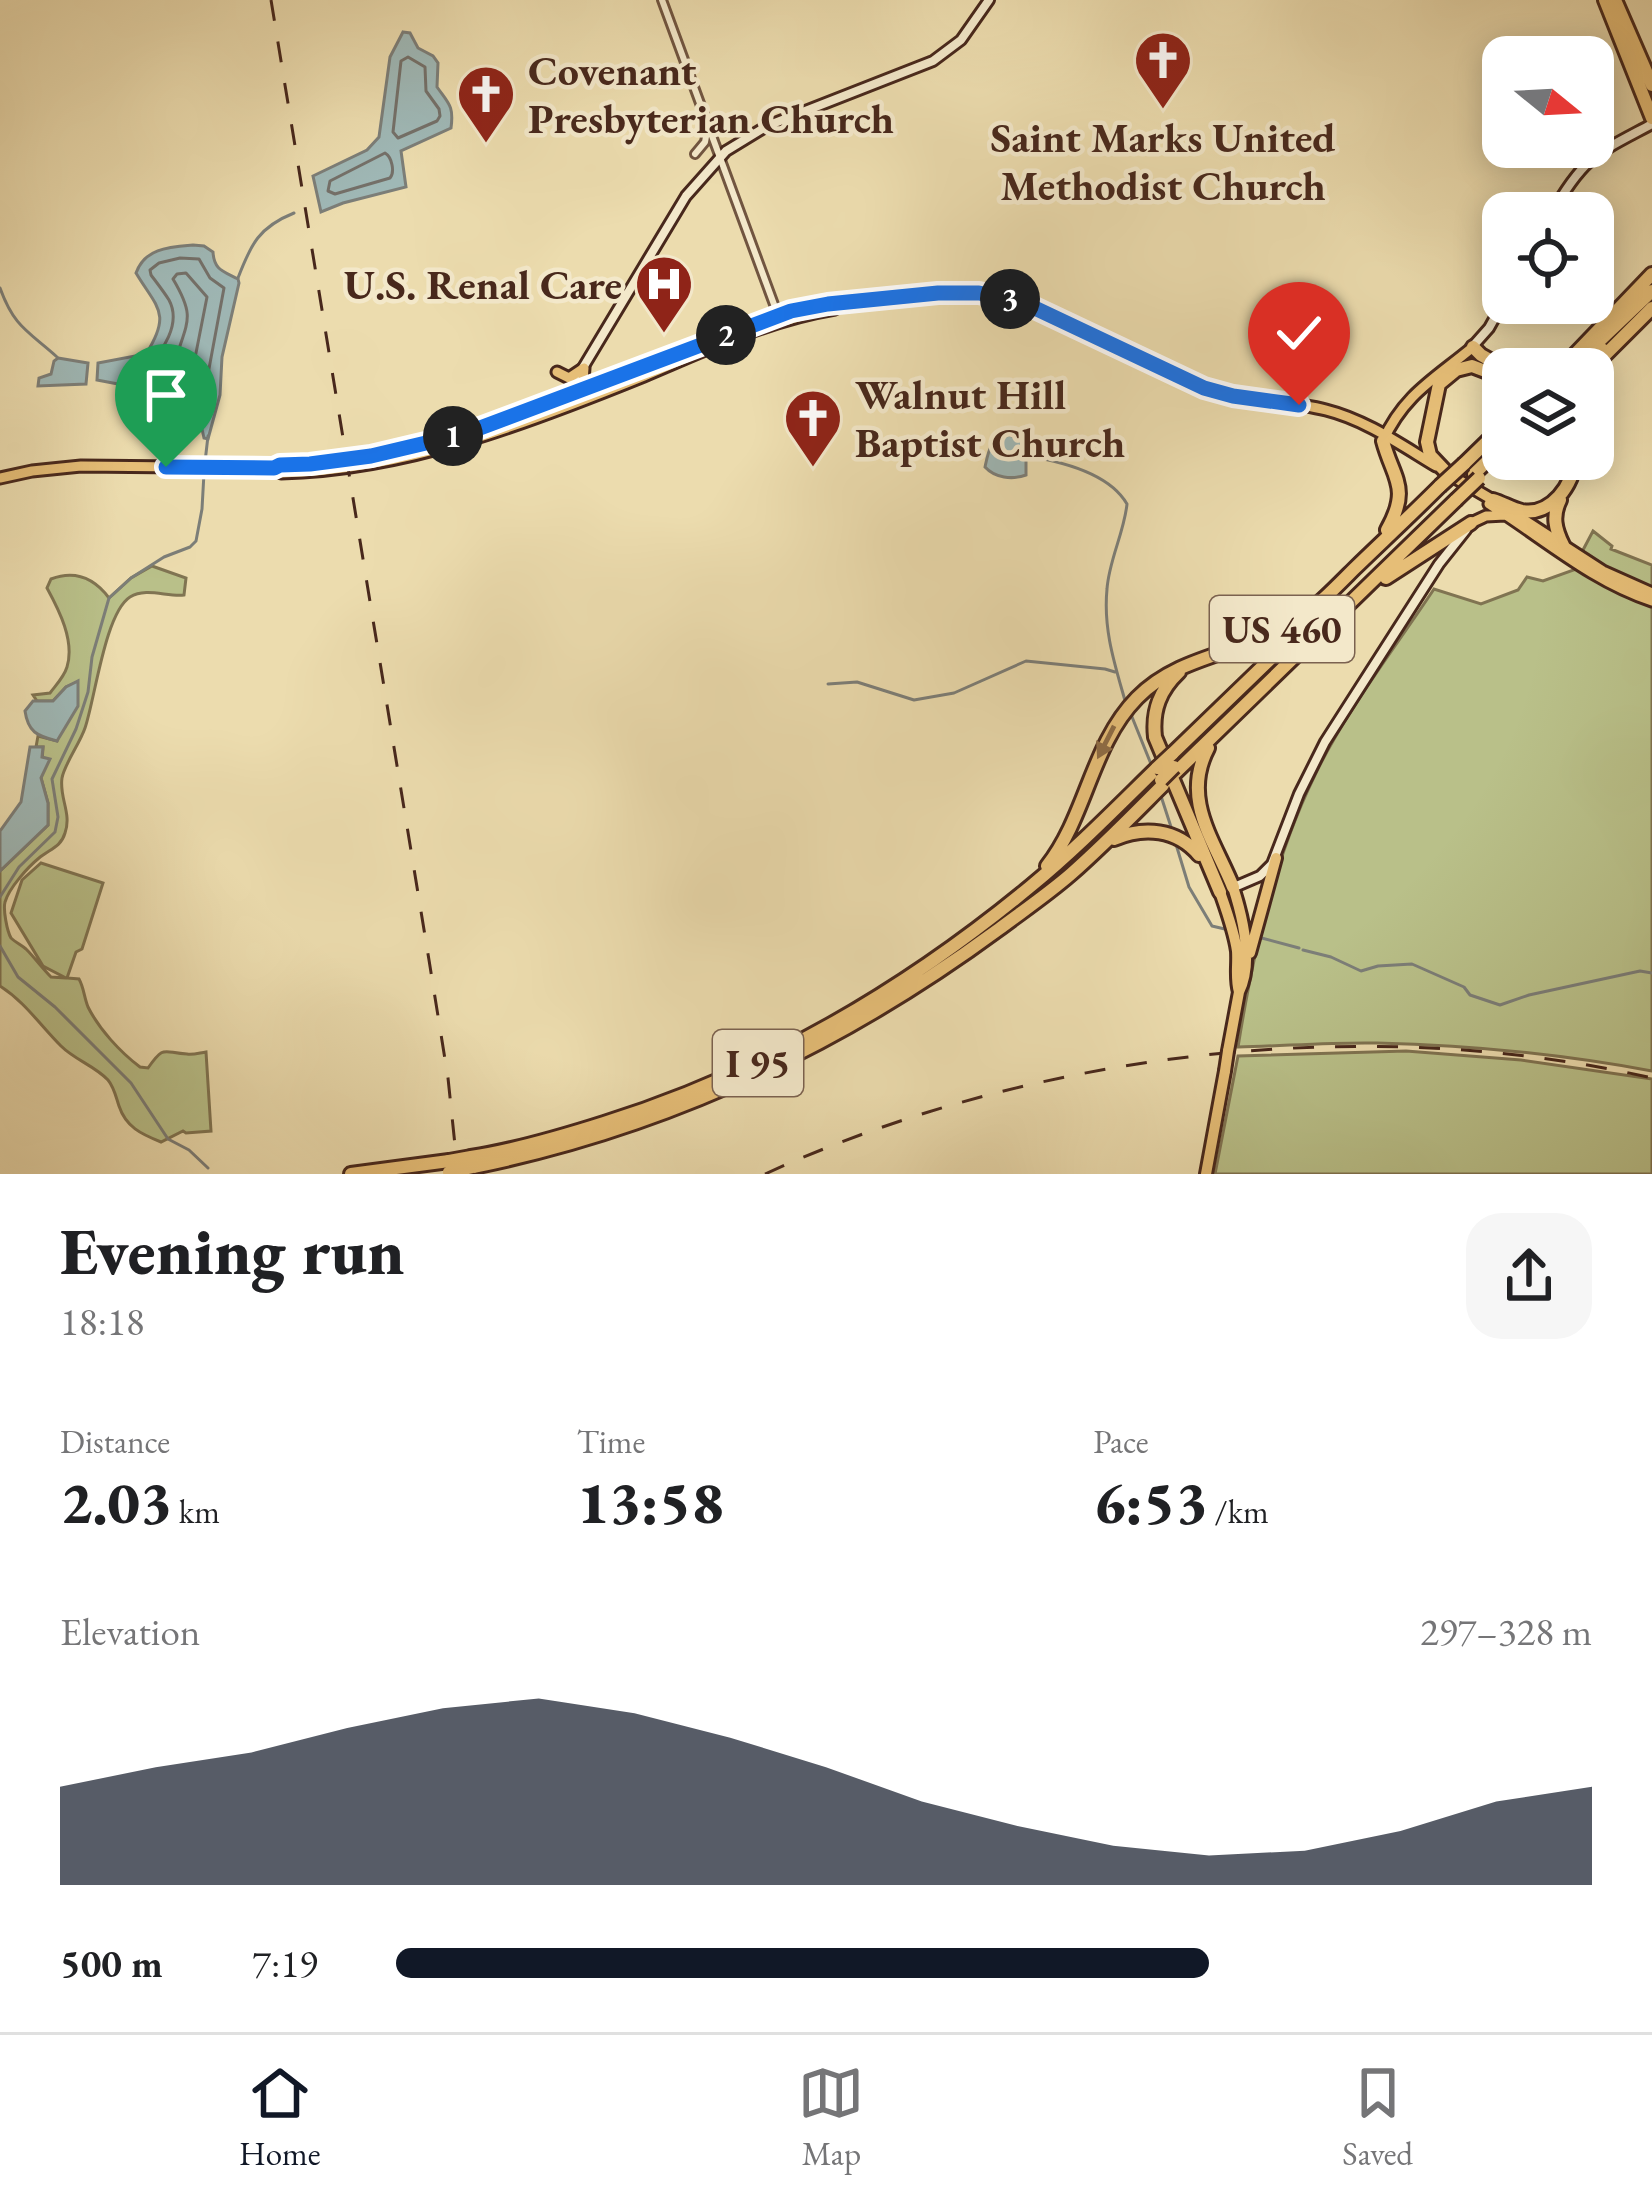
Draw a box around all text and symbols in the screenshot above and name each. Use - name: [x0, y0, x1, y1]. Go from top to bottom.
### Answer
- church icon: Saint Marks United Methodist Church: [1132, 29, 1194, 111]
- north arrow: [1482, 36, 1614, 168]
- map controls: [1482, 36, 1614, 480]
- place label: Covenant Presbyterian Church: [528, 43, 894, 146]
- church icon: Covenant Presbyterian Church: [455, 63, 517, 145]
- place label: Saint Marks United Methodist Church: [990, 110, 1336, 213]
- button: locate: [1482, 192, 1614, 324]
- hospital icon: U.S. Renal Care: [633, 253, 695, 335]
- place label: U.S. Renal Care: [344, 257, 622, 312]
- pin: 3: [980, 269, 1040, 329]
- text: 3: [1001, 277, 1019, 320]
- pin: [1248, 282, 1350, 405]
- icon: check: [1266, 300, 1332, 366]
- pin: 2: [696, 305, 756, 365]
- text: 2: [717, 313, 735, 356]
- pin: [115, 344, 217, 467]
- button: layers: [1482, 348, 1614, 480]
- icon: arrive: [133, 362, 199, 428]
- place label: Walnut Hill Baptist Church: [855, 367, 1125, 470]
- church icon: Walnut Hill Baptist Church: [782, 387, 844, 469]
- pin: 1: [423, 406, 483, 466]
- text: 1: [444, 414, 462, 457]
- road number: US 460: [1210, 596, 1354, 662]
- one-way arrow: [1097, 724, 1117, 759]
- road number: I 95: [713, 1030, 803, 1096]
- text: Evening run: [60, 1208, 405, 1294]
- button: share: [1466, 1213, 1592, 1339]
- text: 18:18: [60, 1296, 145, 1347]
- text: Distance: [60, 1420, 170, 1463]
- text: Time: [577, 1420, 645, 1463]
- text: Pace: [1093, 1420, 1149, 1463]
- text: 2.03: [60, 1463, 172, 1541]
- text: 13:58: [577, 1463, 724, 1541]
- text: 6:53: [1093, 1463, 1208, 1541]
- text: km: [172, 1490, 220, 1533]
- text: /km: [1208, 1490, 1269, 1533]
- text: Elevation: [60, 1606, 200, 1657]
- text: 297–328 m: [1420, 1606, 1592, 1657]
- text: 500 m: [60, 1938, 163, 1989]
- text: 7:19: [252, 1938, 318, 1989]
- tab: Home: [239, 2060, 321, 2175]
- tab: Map: [798, 2060, 864, 2175]
- tab: Saved: [1342, 2060, 1413, 2175]

